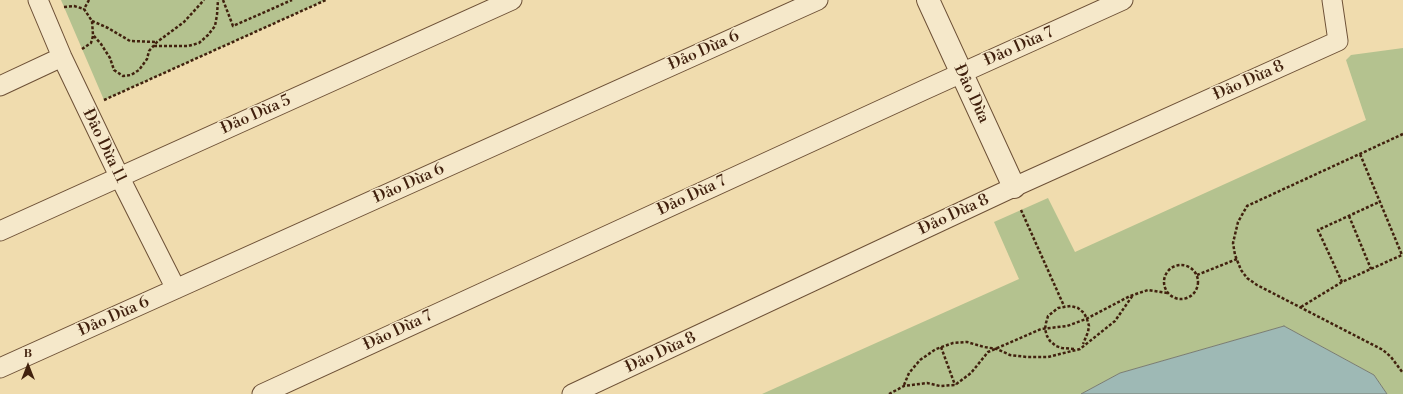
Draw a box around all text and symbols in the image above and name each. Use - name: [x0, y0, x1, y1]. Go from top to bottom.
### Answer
- street label: Đảo Dừa 7: [981, 23, 1057, 71]
- street label: Đảo Dừa 6: [666, 27, 742, 75]
- street label: Đảo Dừa 8: [1211, 57, 1287, 105]
- street label: Đảo Dừa: [949, 62, 993, 126]
- street label: Đảo Dừa 5: [218, 91, 294, 139]
- street label: Đảo Dừa 11: [78, 106, 130, 186]
- street label: Đảo Dừa 6: [371, 160, 447, 208]
- street label: Đảo Dừa 7: [654, 172, 730, 220]
- street label: Đảo Dừa 8: [916, 190, 992, 240]
- street label: Đảo Dừa 6: [76, 293, 152, 341]
- street label: Đảo Dừa 7: [360, 307, 436, 355]
- street label: Đảo Dừa 8: [623, 328, 699, 378]
- north arrow: [8, 346, 48, 386]
- text: B: [24, 347, 32, 361]

